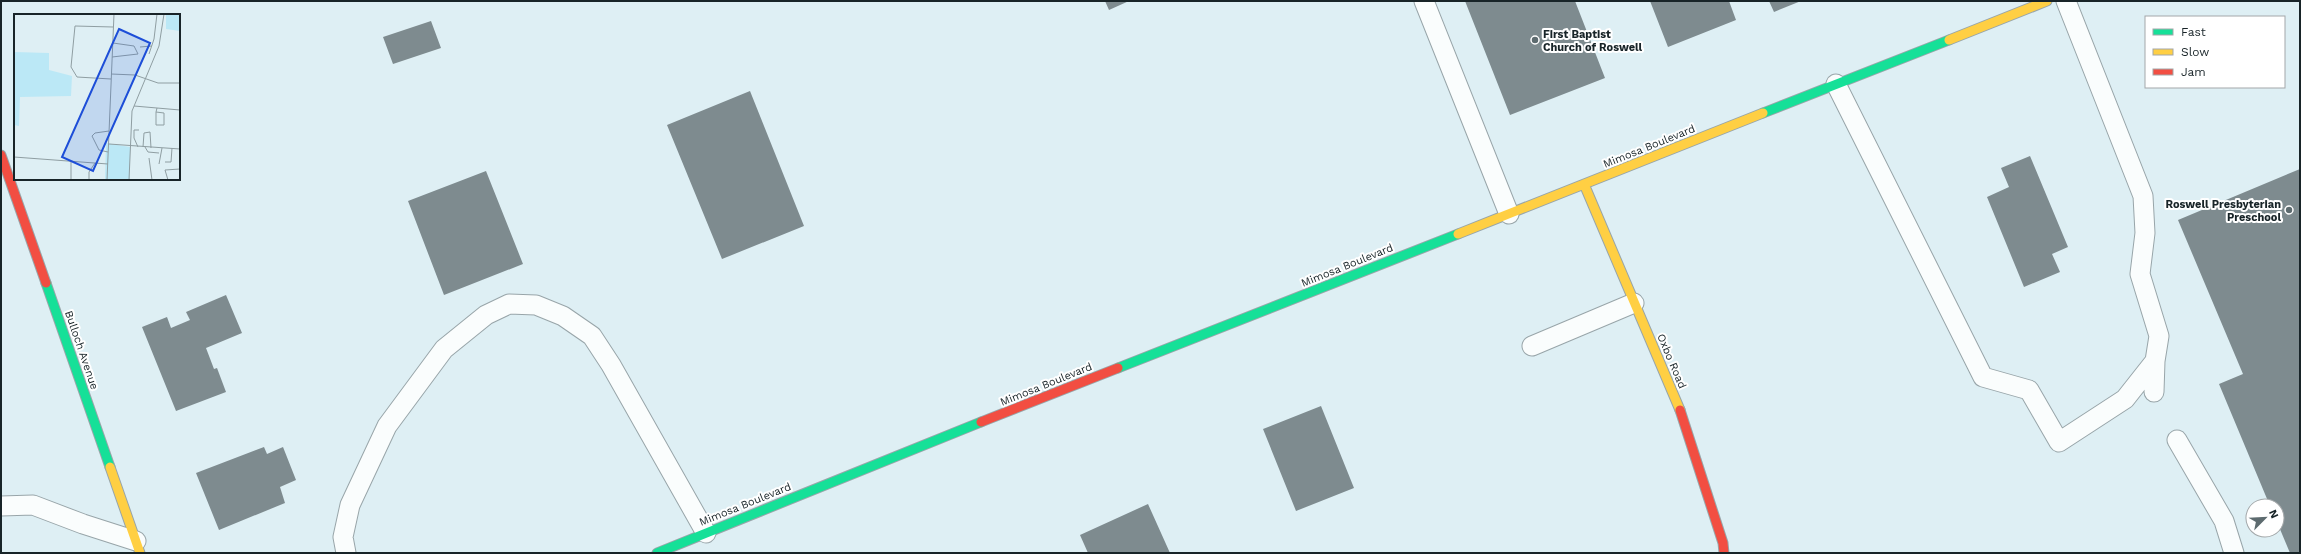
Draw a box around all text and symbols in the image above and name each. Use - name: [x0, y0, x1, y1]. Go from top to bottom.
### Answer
- inset map: [14, 14, 180, 180]
- legend: [2145, 16, 2285, 88]
- text: Fast: [2181, 25, 2206, 39]
- place label: First Baptist Church of Roswell: [1543, 28, 1643, 54]
- marker: First Baptist Church of Roswell: [1530, 35, 1540, 45]
- text: Slow: [2181, 45, 2209, 59]
- text: Jam: [2181, 65, 2206, 79]
- street label: Mimosa Boulevard: [1601, 122, 1697, 171]
- place label: Roswell Presbyterian Preschool: [2166, 198, 2281, 224]
- marker: Roswell Presbyterian Preschool: [2284, 205, 2294, 215]
- street label: Mimosa Boulevard: [1299, 241, 1395, 290]
- street label: Bulloch Avenue: [62, 309, 101, 391]
- street label: Oxbo Road: [1654, 332, 1689, 390]
- street label: Mimosa Boulevard: [998, 360, 1094, 409]
- street label: Mimosa Boulevard: [697, 480, 793, 529]
- north arrow: [2245, 498, 2285, 538]
- text: N: [2266, 508, 2281, 521]

